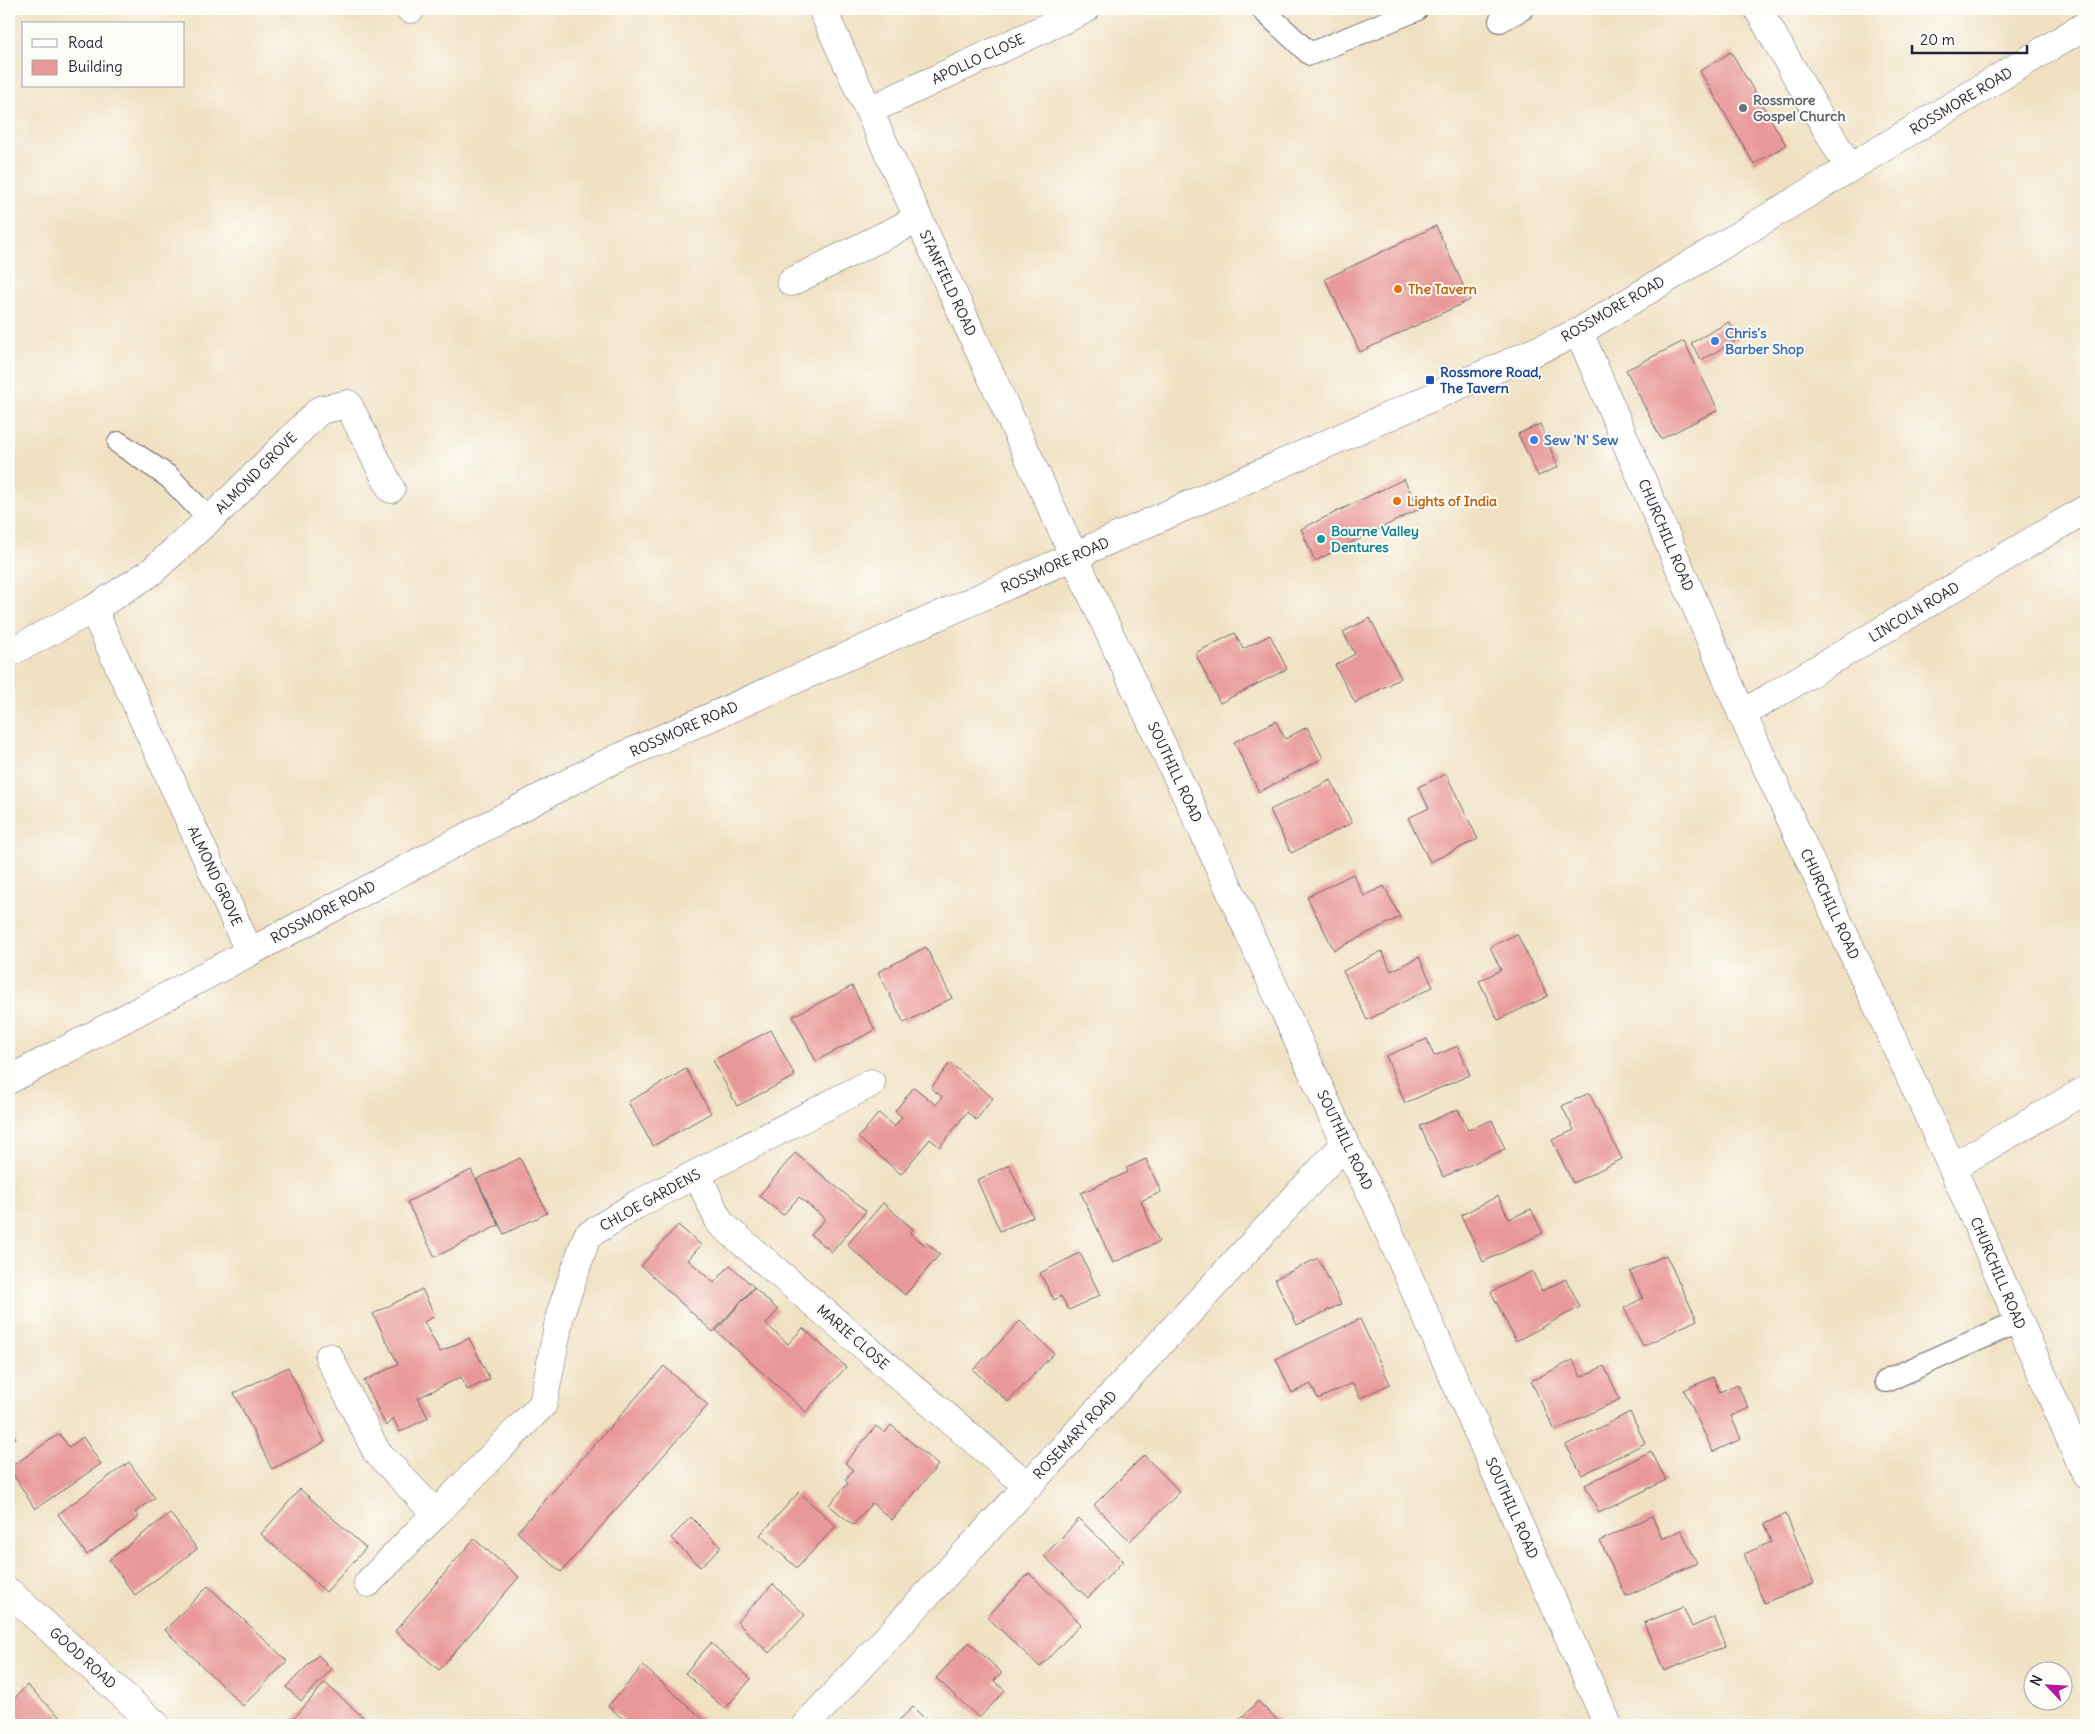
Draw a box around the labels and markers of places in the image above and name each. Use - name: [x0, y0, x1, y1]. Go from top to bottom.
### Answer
- place label: Rossmore Gospel Church: [1753, 91, 1846, 125]
- marker: Rossmore Gospel Church: [1737, 102, 1749, 114]
- place label: The Tavern: [1408, 280, 1477, 298]
- marker: The Tavern: [1392, 283, 1404, 295]
- place label: Chris's Barber Shop: [1725, 324, 1804, 358]
- marker: Chris's Barber Shop: [1709, 335, 1721, 347]
- place label: Rossmore Road, The Tavern: [1440, 363, 1542, 397]
- marker: Rossmore Road, The Tavern: [1424, 374, 1436, 386]
- place label: Sew 'N' Sew: [1544, 431, 1618, 449]
- marker: Sew 'N' Sew: [1528, 434, 1540, 446]
- place label: Lights of India: [1407, 492, 1497, 510]
- marker: Lights of India: [1391, 495, 1403, 507]
- place label: Bourne Valley Dentures: [1331, 522, 1419, 556]
- marker: Bourne Valley Dentures: [1315, 533, 1327, 545]

